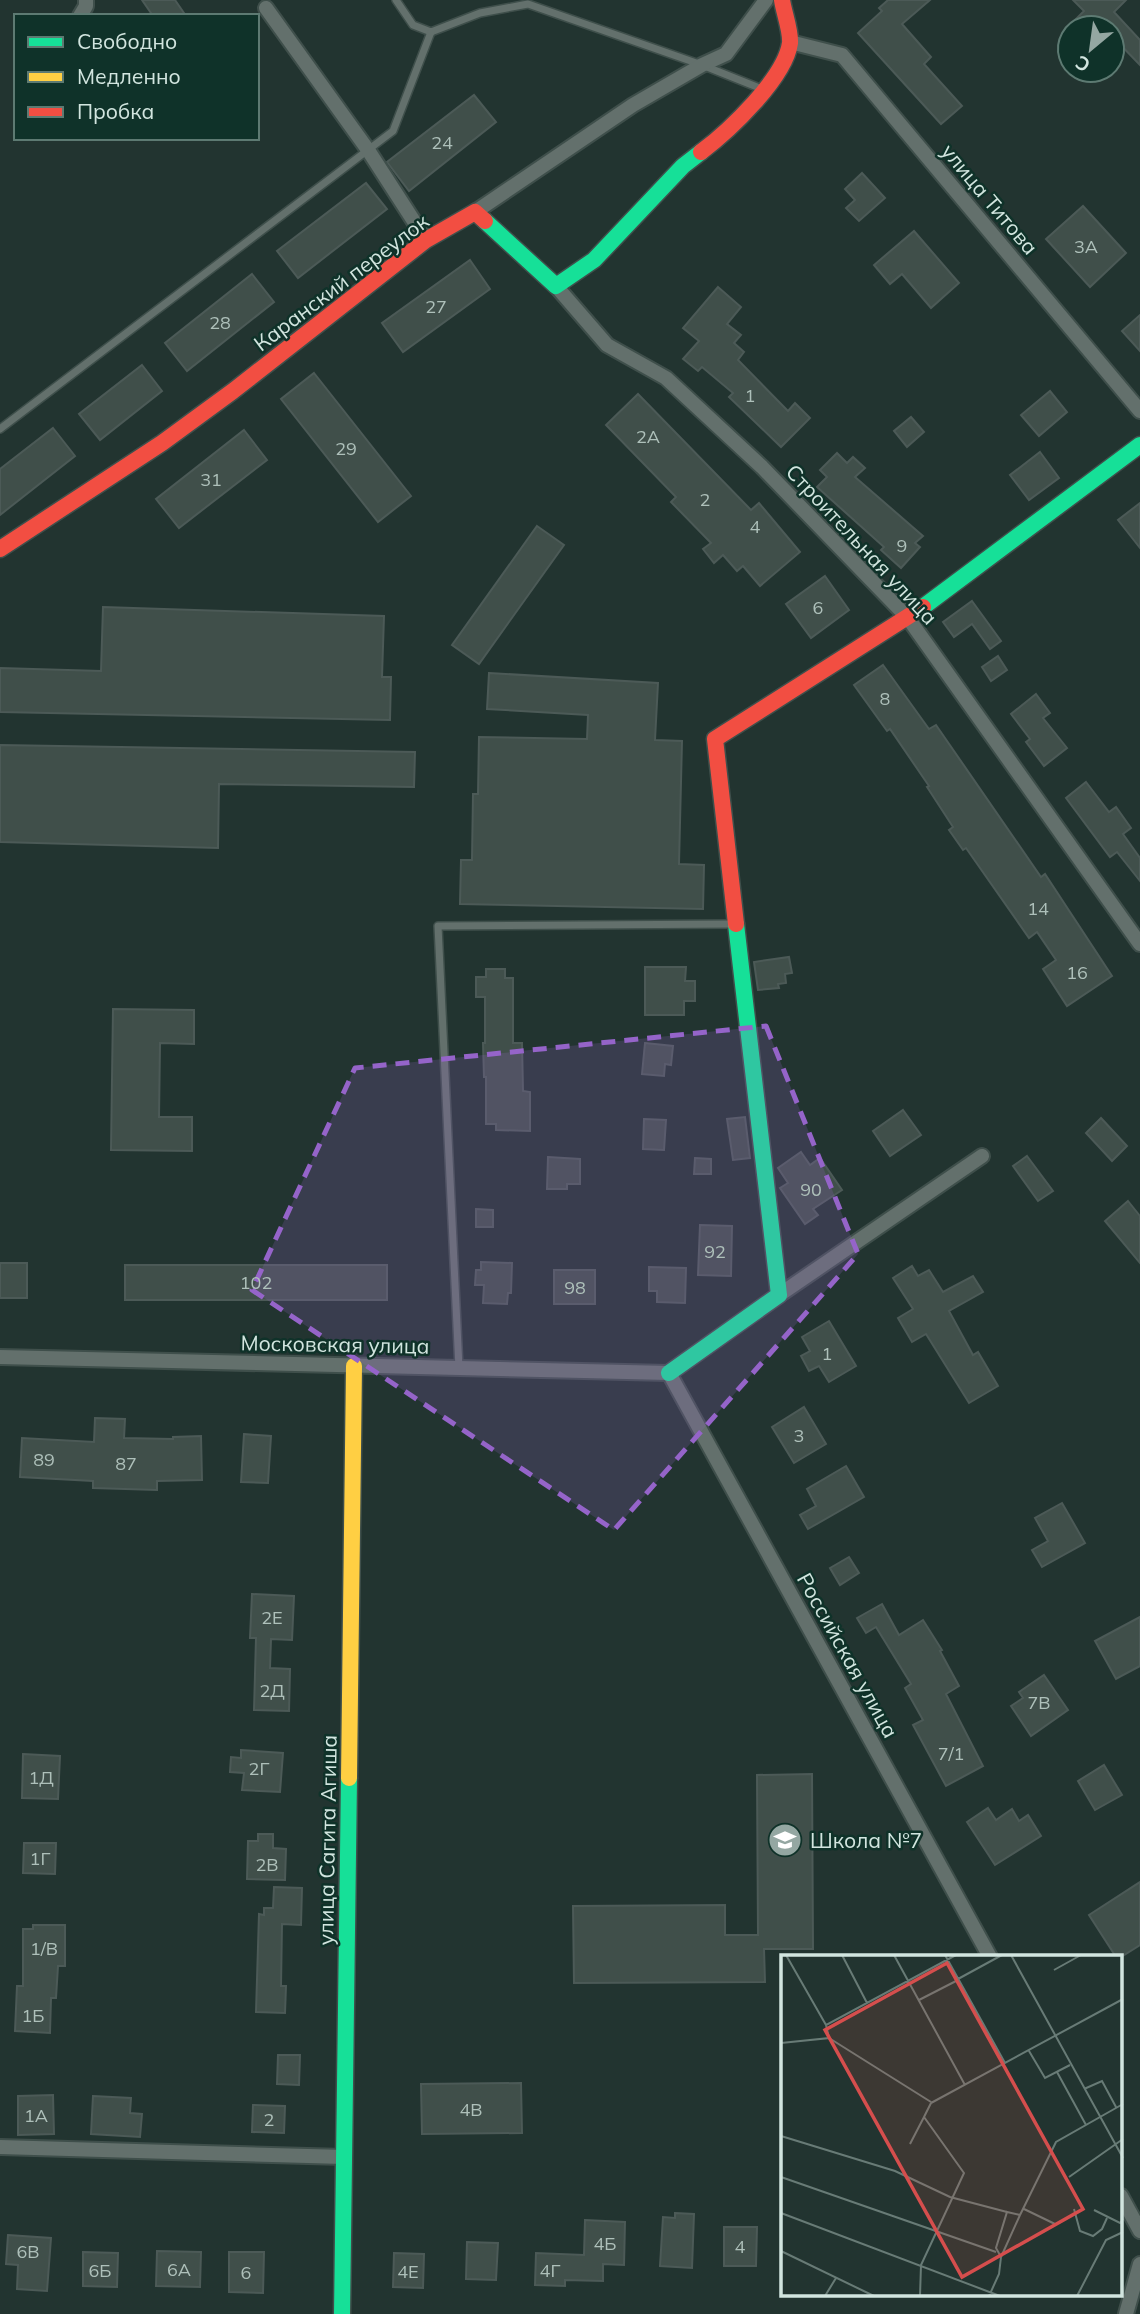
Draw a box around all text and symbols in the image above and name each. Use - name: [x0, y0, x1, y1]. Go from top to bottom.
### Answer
- legend: [14, 14, 259, 140]
- north arrow: [1056, 14, 1126, 84]
- text: Свободно: [77, 28, 177, 54]
- text: С: [1071, 50, 1094, 78]
- text: Медленно: [77, 63, 181, 89]
- text: Пробка: [77, 98, 154, 124]
- house number: 24: [431, 131, 453, 154]
- street label: улица Титова: [936, 138, 1044, 260]
- street label: Каранский переулок: [248, 207, 434, 356]
- house number: 3А: [1074, 235, 1098, 258]
- house number: 27: [425, 295, 447, 318]
- house number: 28: [209, 311, 231, 334]
- house number: 1: [745, 384, 755, 407]
- house number: 2А: [636, 425, 660, 448]
- house number: 29: [335, 437, 357, 460]
- street label: Строительная улица: [781, 458, 943, 630]
- house number: 31: [200, 468, 222, 491]
- house number: 2: [700, 488, 710, 511]
- house number: 4: [750, 515, 761, 538]
- house number: 9: [897, 534, 907, 557]
- house number: 6: [813, 596, 823, 619]
- house number: 8: [880, 687, 890, 710]
- house number: 14: [1027, 897, 1049, 920]
- house number: 16: [1066, 961, 1088, 984]
- house number: 90: [800, 1178, 822, 1201]
- house number: 92: [704, 1240, 726, 1263]
- house number: 102: [240, 1271, 272, 1294]
- house number: 98: [564, 1276, 586, 1299]
- street label: Московская улица: [240, 1329, 430, 1359]
- house number: 1: [822, 1342, 832, 1365]
- house number: 3: [794, 1424, 804, 1447]
- house number: 89: [33, 1448, 55, 1471]
- house number: 87: [115, 1452, 137, 1475]
- street label: Российская улица: [792, 1568, 904, 1742]
- house number: 2Е: [261, 1606, 283, 1629]
- house number: 2Д: [259, 1679, 285, 1702]
- house number: 7В: [1027, 1691, 1051, 1714]
- street label: улица Сагита Агиша: [312, 1735, 342, 1945]
- house number: 7/1: [938, 1742, 964, 1765]
- house number: 2Г: [249, 1757, 269, 1780]
- house number: 1Д: [28, 1766, 54, 1789]
- school or university icon: Школа №7: [766, 1821, 804, 1859]
- place label: Школа №7: [810, 1827, 922, 1853]
- house number: 1Г: [30, 1847, 50, 1870]
- house number: 2В: [255, 1853, 279, 1876]
- house number: 1/В: [30, 1937, 58, 1960]
- inset map: [781, 1955, 1122, 2296]
- house number: 1Б: [22, 2004, 45, 2027]
- house number: 4В: [459, 2098, 483, 2121]
- house number: 1А: [24, 2104, 48, 2127]
- house number: 2: [264, 2108, 274, 2131]
- house number: 4Б: [594, 2232, 617, 2255]
- house number: 4: [735, 2235, 746, 2258]
- house number: 6В: [16, 2240, 40, 2263]
- house number: 6А: [167, 2258, 191, 2281]
- house number: 6Б: [89, 2259, 112, 2282]
- house number: 4Г: [540, 2259, 560, 2282]
- house number: 4Е: [397, 2260, 419, 2283]
- house number: 6: [241, 2261, 251, 2284]

